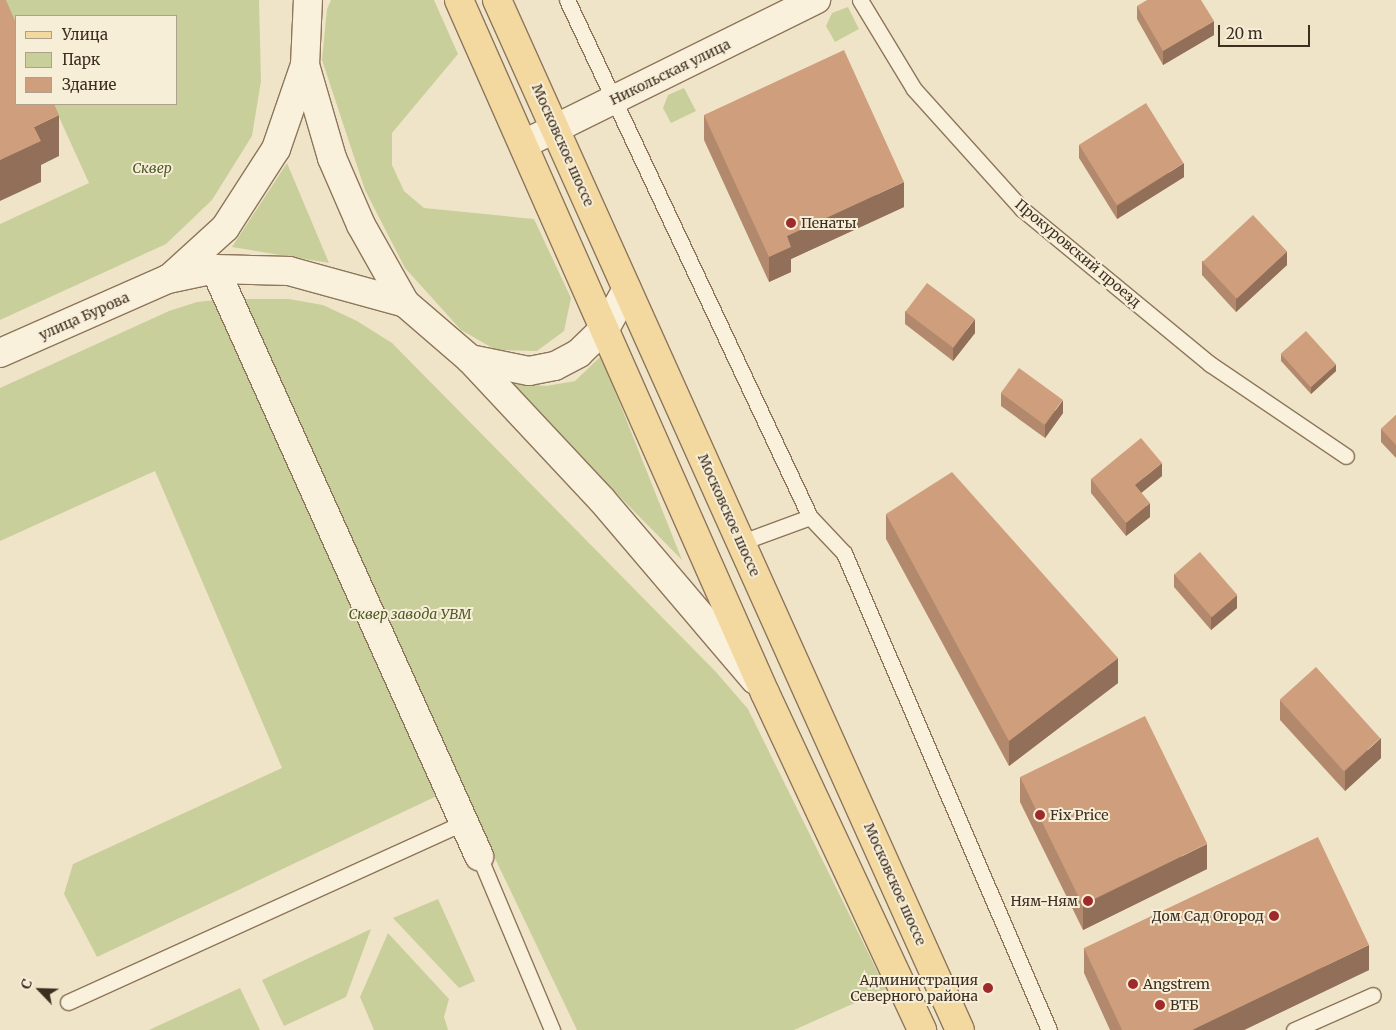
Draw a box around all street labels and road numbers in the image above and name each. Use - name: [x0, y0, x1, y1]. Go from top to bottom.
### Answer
- street label: Никольская улица: [607, 36, 733, 108]
- street label: Московское шоссе: [528, 81, 598, 209]
- street label: Прокуровский проезд: [1012, 196, 1144, 310]
- street label: улица Бурова: [36, 289, 132, 343]
- street label: Московское шоссе: [694, 451, 764, 579]
- street label: Московское шоссе: [860, 820, 930, 948]

